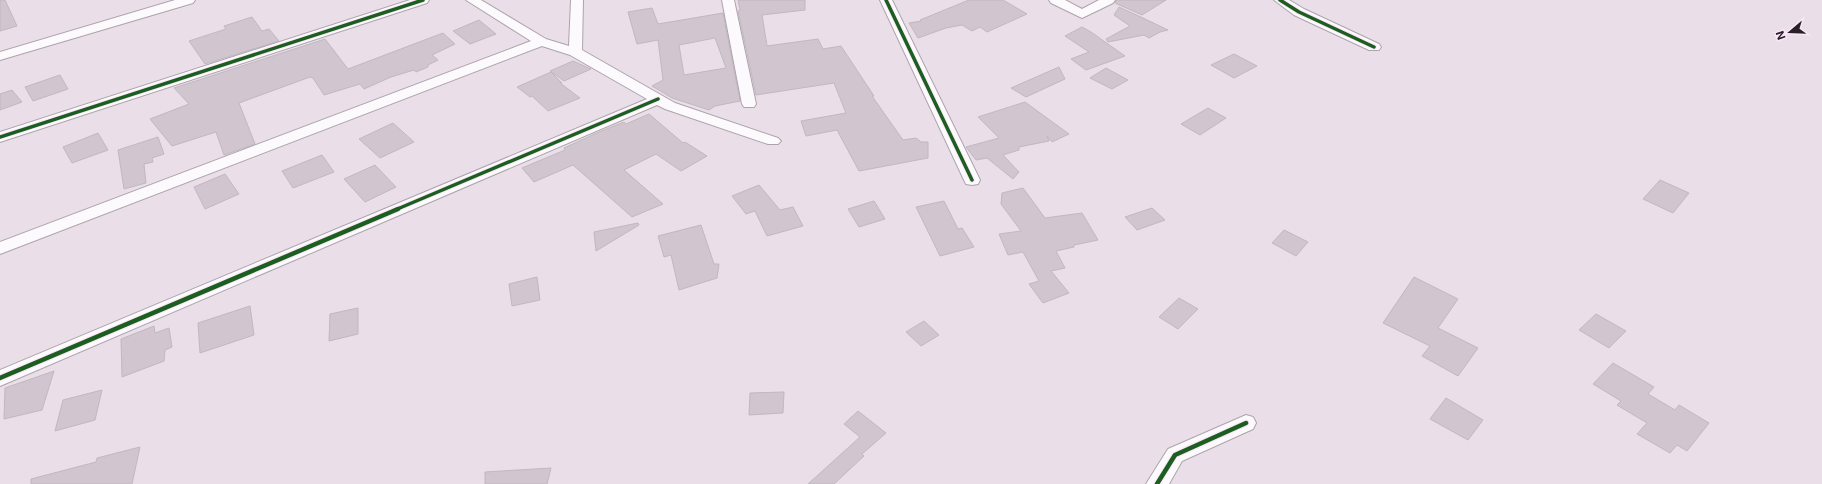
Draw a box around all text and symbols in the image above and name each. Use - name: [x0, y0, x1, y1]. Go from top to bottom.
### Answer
- north arrow: [1770, 12, 1810, 52]
- text: N: [1773, 29, 1789, 42]

